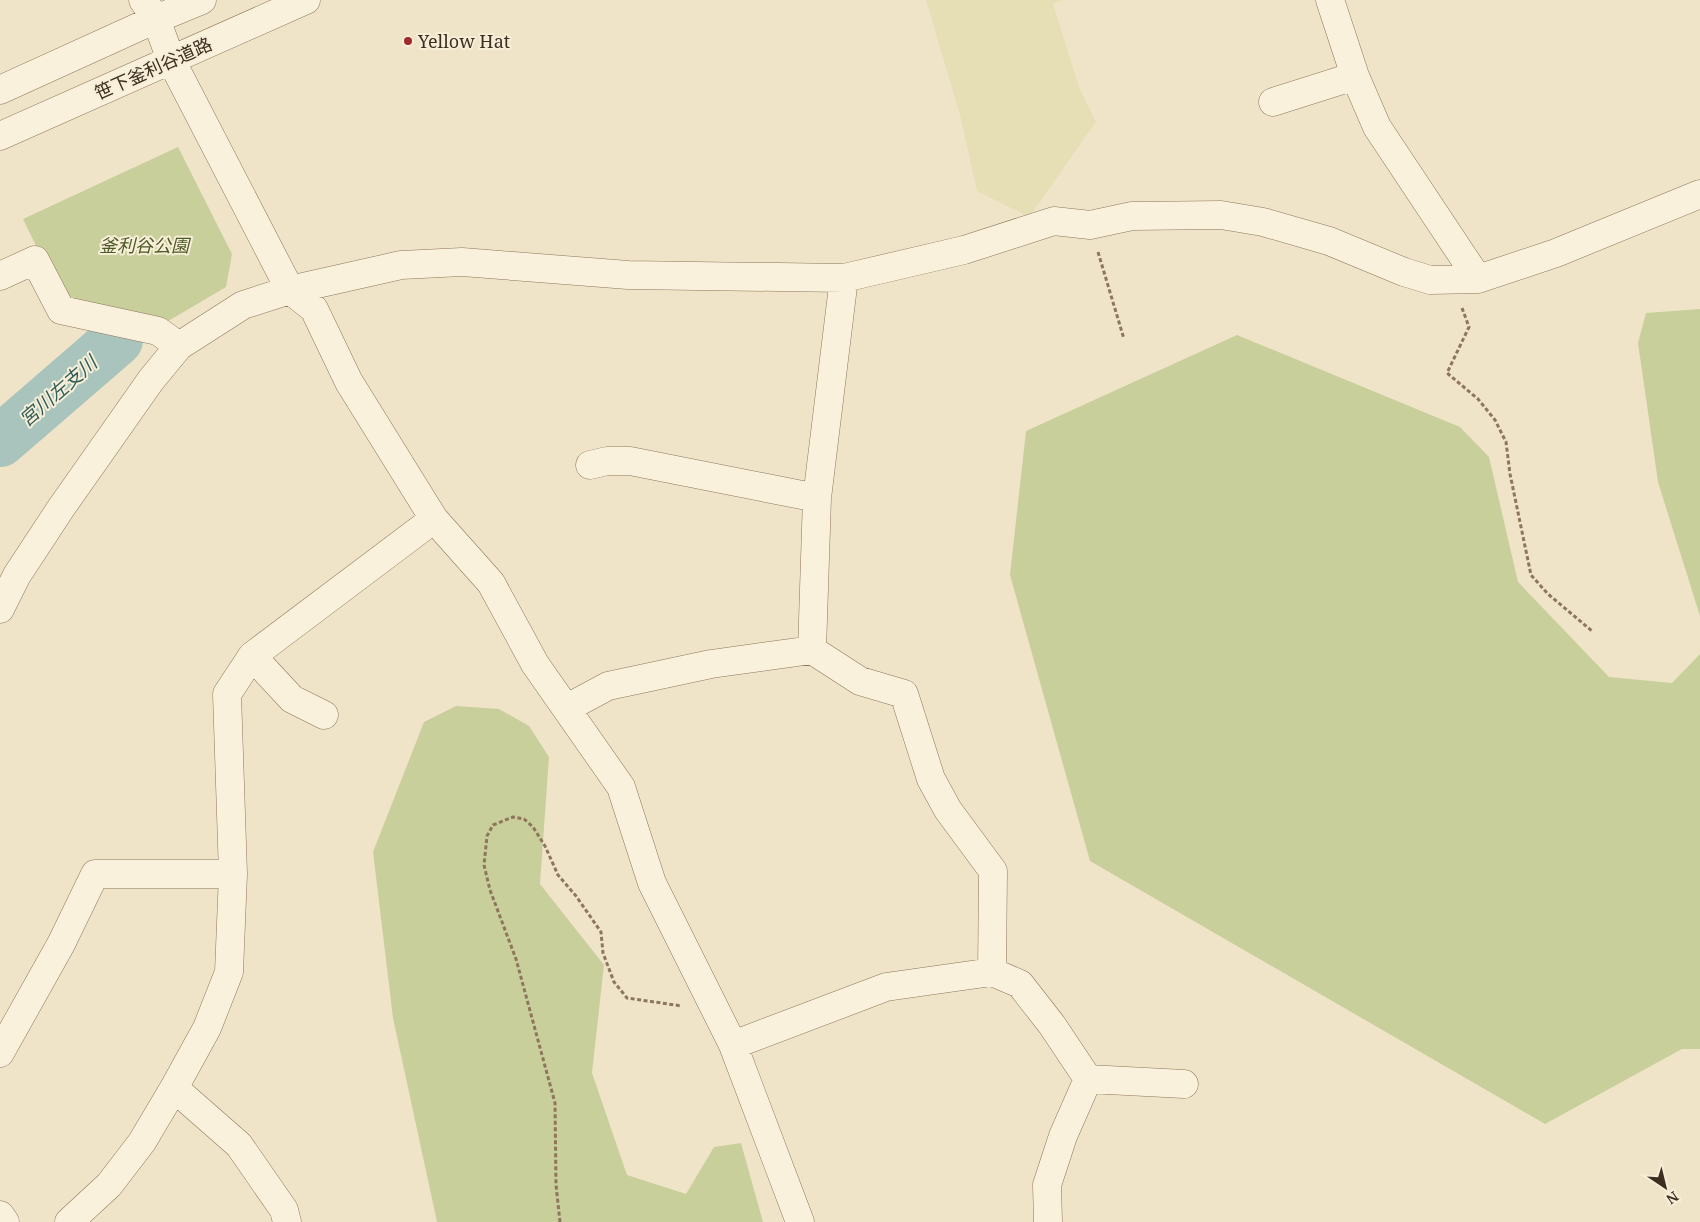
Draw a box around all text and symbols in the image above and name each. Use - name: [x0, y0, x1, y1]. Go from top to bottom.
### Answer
- place label: Yellow Hat: [417, 29, 510, 53]
- street label: 笹下釜利谷道路: [91, 31, 215, 105]
- marker: Yellow Hat: [402, 35, 414, 47]
- park label: 釜利谷公園: [99, 233, 192, 257]
- water label: 宮川左支川: [14, 349, 104, 432]
- north arrow: [1640, 1162, 1690, 1212]
- text: N: [1663, 1187, 1683, 1209]

